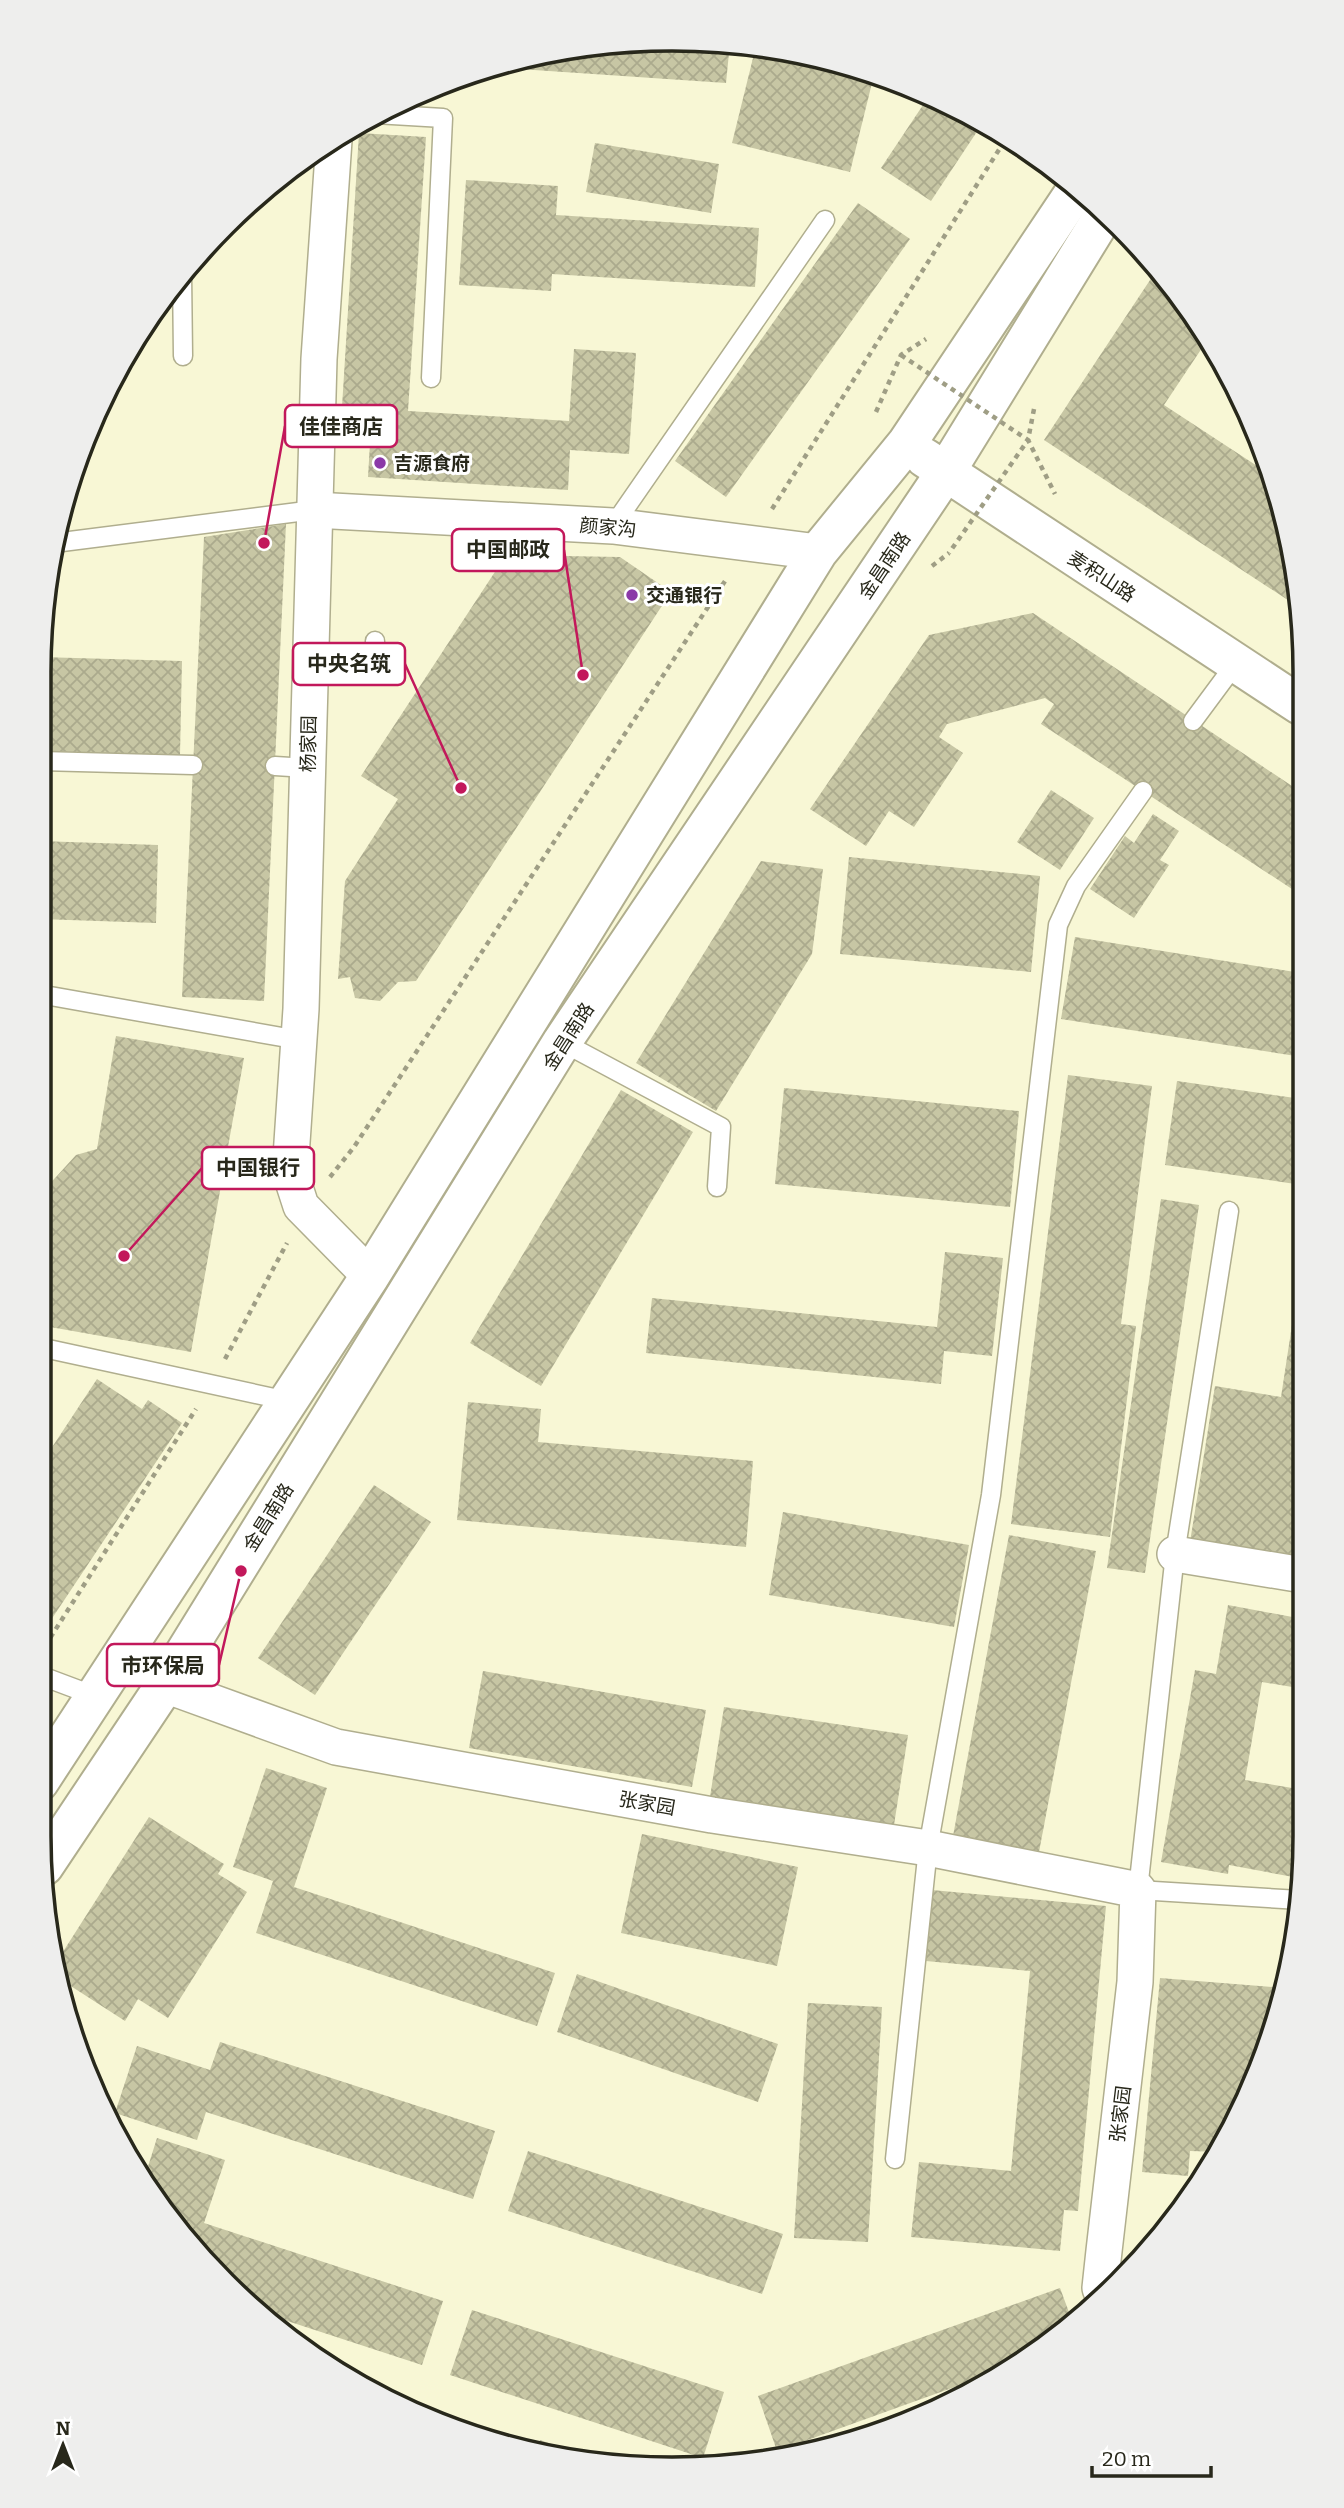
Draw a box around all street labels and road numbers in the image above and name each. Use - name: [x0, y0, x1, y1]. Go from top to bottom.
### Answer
- street label: 颜家沟: [579, 514, 637, 541]
- street label: 金昌南路: [854, 527, 915, 603]
- street label: 麦积山路: [1064, 546, 1140, 607]
- street label: 杨家园: [297, 715, 320, 773]
- street label: 金昌南路: [538, 998, 599, 1074]
- street label: 金昌南路: [239, 1479, 298, 1556]
- street label: 张家园: [617, 1787, 677, 1820]
- street label: 张家园: [1106, 2084, 1135, 2144]

